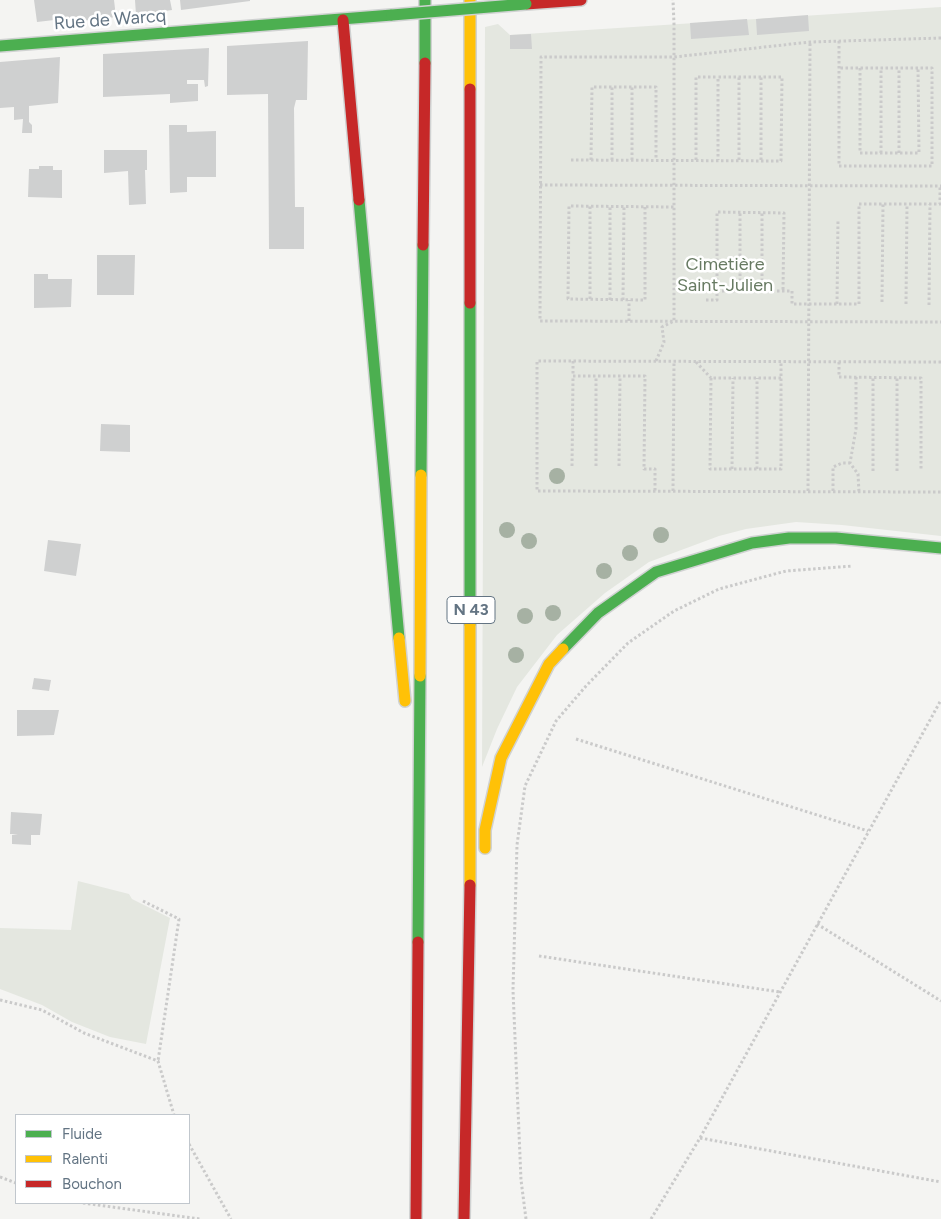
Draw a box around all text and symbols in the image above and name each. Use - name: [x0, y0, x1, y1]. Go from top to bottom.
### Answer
- street label: Rue de Warcq: [53, 5, 167, 35]
- park label: Cimetière Saint-Julien: [677, 254, 773, 296]
- road number: N 43: [447, 596, 495, 624]
- legend: [15, 1114, 190, 1204]
- text: Fluide: [62, 1125, 102, 1143]
- text: Ralenti: [62, 1150, 108, 1168]
- text: Bouchon: [62, 1175, 122, 1193]

